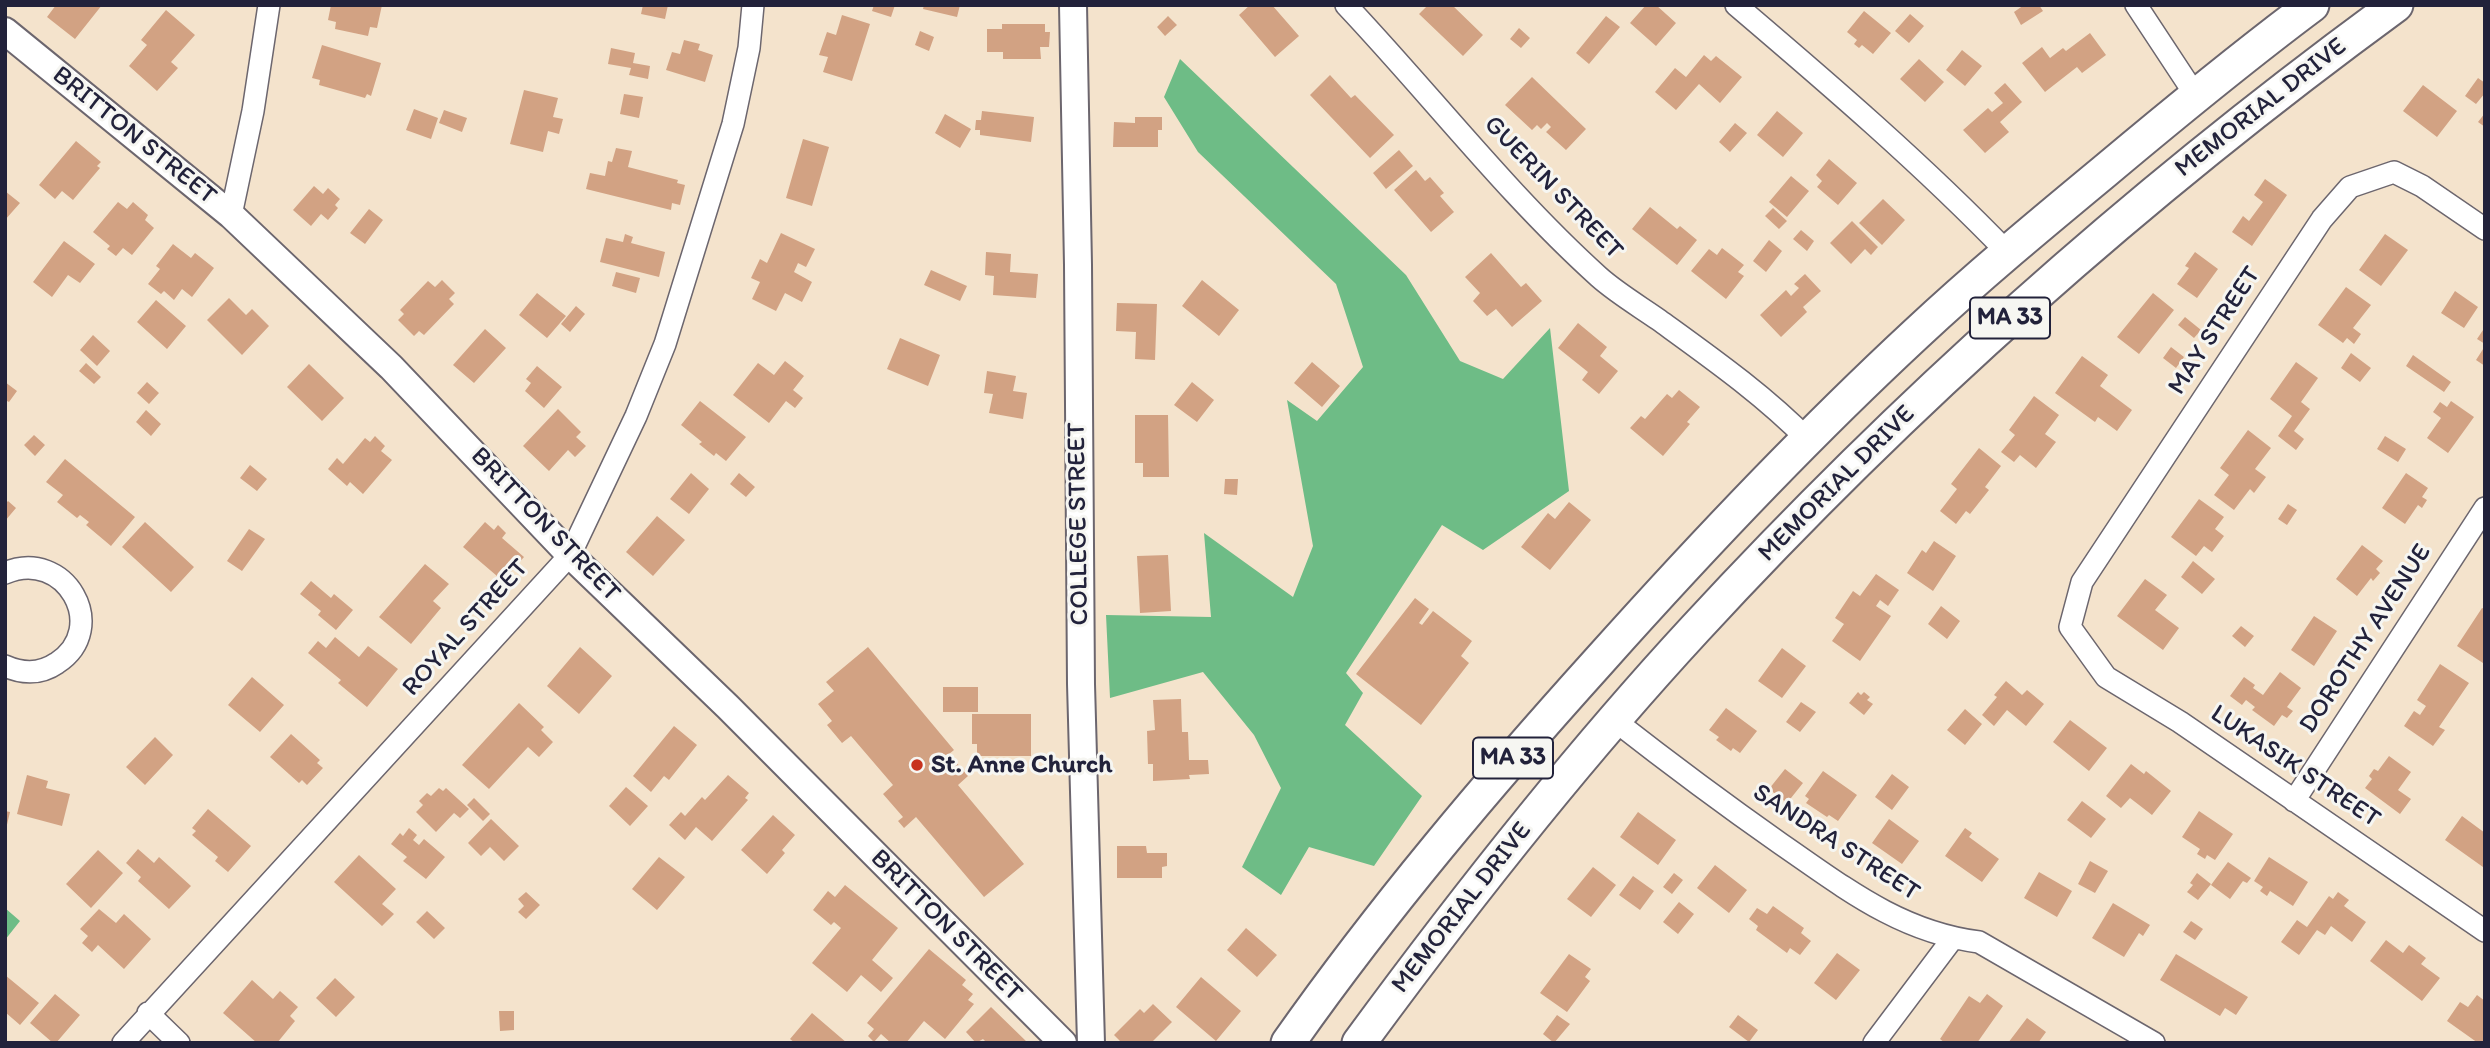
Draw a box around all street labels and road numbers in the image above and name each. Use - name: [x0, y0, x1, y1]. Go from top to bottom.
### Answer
- street label: MEMORIAL DRIVE: [2169, 31, 2353, 185]
- street label: BRITTON STREET: [45, 60, 223, 212]
- street label: GUERIN STREET: [1477, 110, 1629, 266]
- street label: MAY STREET: [2162, 261, 2268, 401]
- road number: MA 33: [1970, 298, 2050, 338]
- street label: MEMORIAL DRIVE: [1752, 399, 1922, 569]
- street label: COLLEGE STREET: [1062, 422, 1096, 626]
- street label: BRITTON STREET: [463, 441, 627, 609]
- street label: DOROTHY AVENUE: [2293, 539, 2439, 739]
- street label: ROYAL STREET: [396, 553, 536, 703]
- street label: LUKASIK STREET: [2204, 699, 2386, 835]
- road number: MA 33: [1473, 738, 1553, 778]
- street label: SANDRA STREET: [1747, 777, 1925, 909]
- street label: MEMORIAL DRIVE: [1385, 816, 1539, 1000]
- street label: BRITTON STREET: [863, 843, 1029, 1009]

